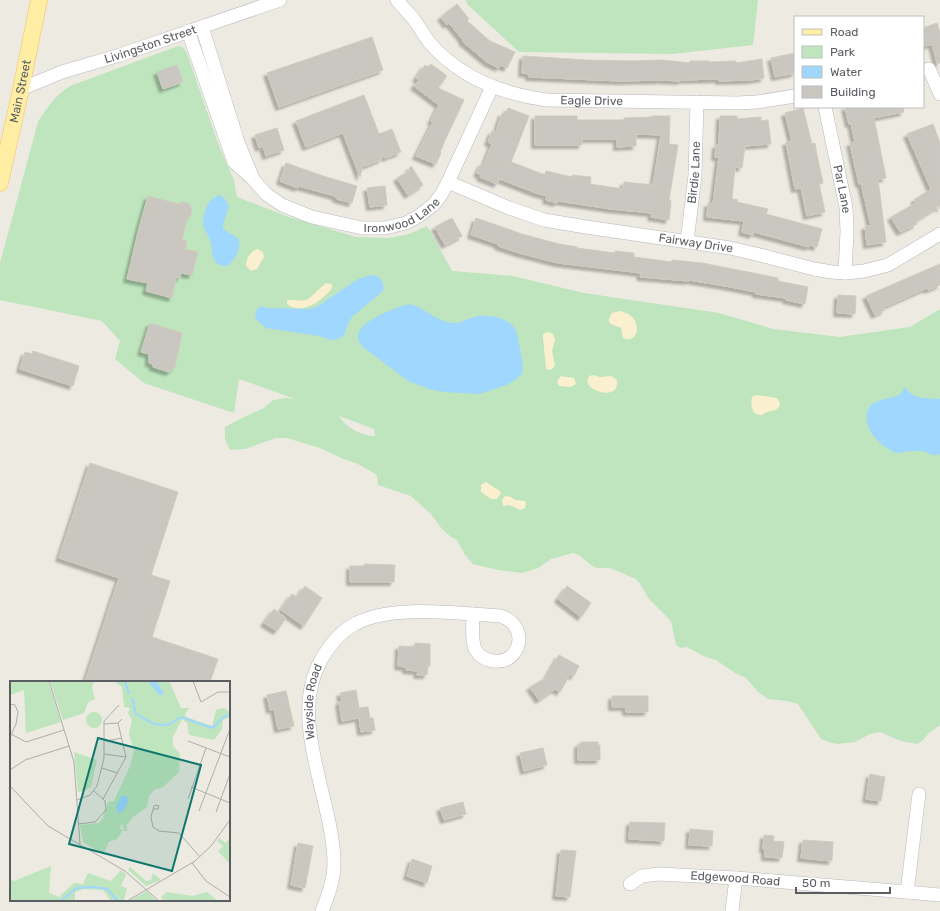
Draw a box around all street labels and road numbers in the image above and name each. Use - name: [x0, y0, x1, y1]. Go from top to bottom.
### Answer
- street label: Livingston Street: [103, 22, 199, 66]
- street label: Main Street: [7, 58, 34, 124]
- street label: Eagle Drive: [560, 93, 623, 108]
- street label: Birdie Lane: [685, 141, 703, 204]
- street label: Par Lane: [830, 164, 853, 214]
- street label: Ironwood Lane: [364, 195, 443, 235]
- street label: Fairway Drive: [658, 231, 734, 255]
- street label: Wayside Road: [302, 662, 325, 740]
- street label: Edgewood Road: [690, 869, 781, 889]

